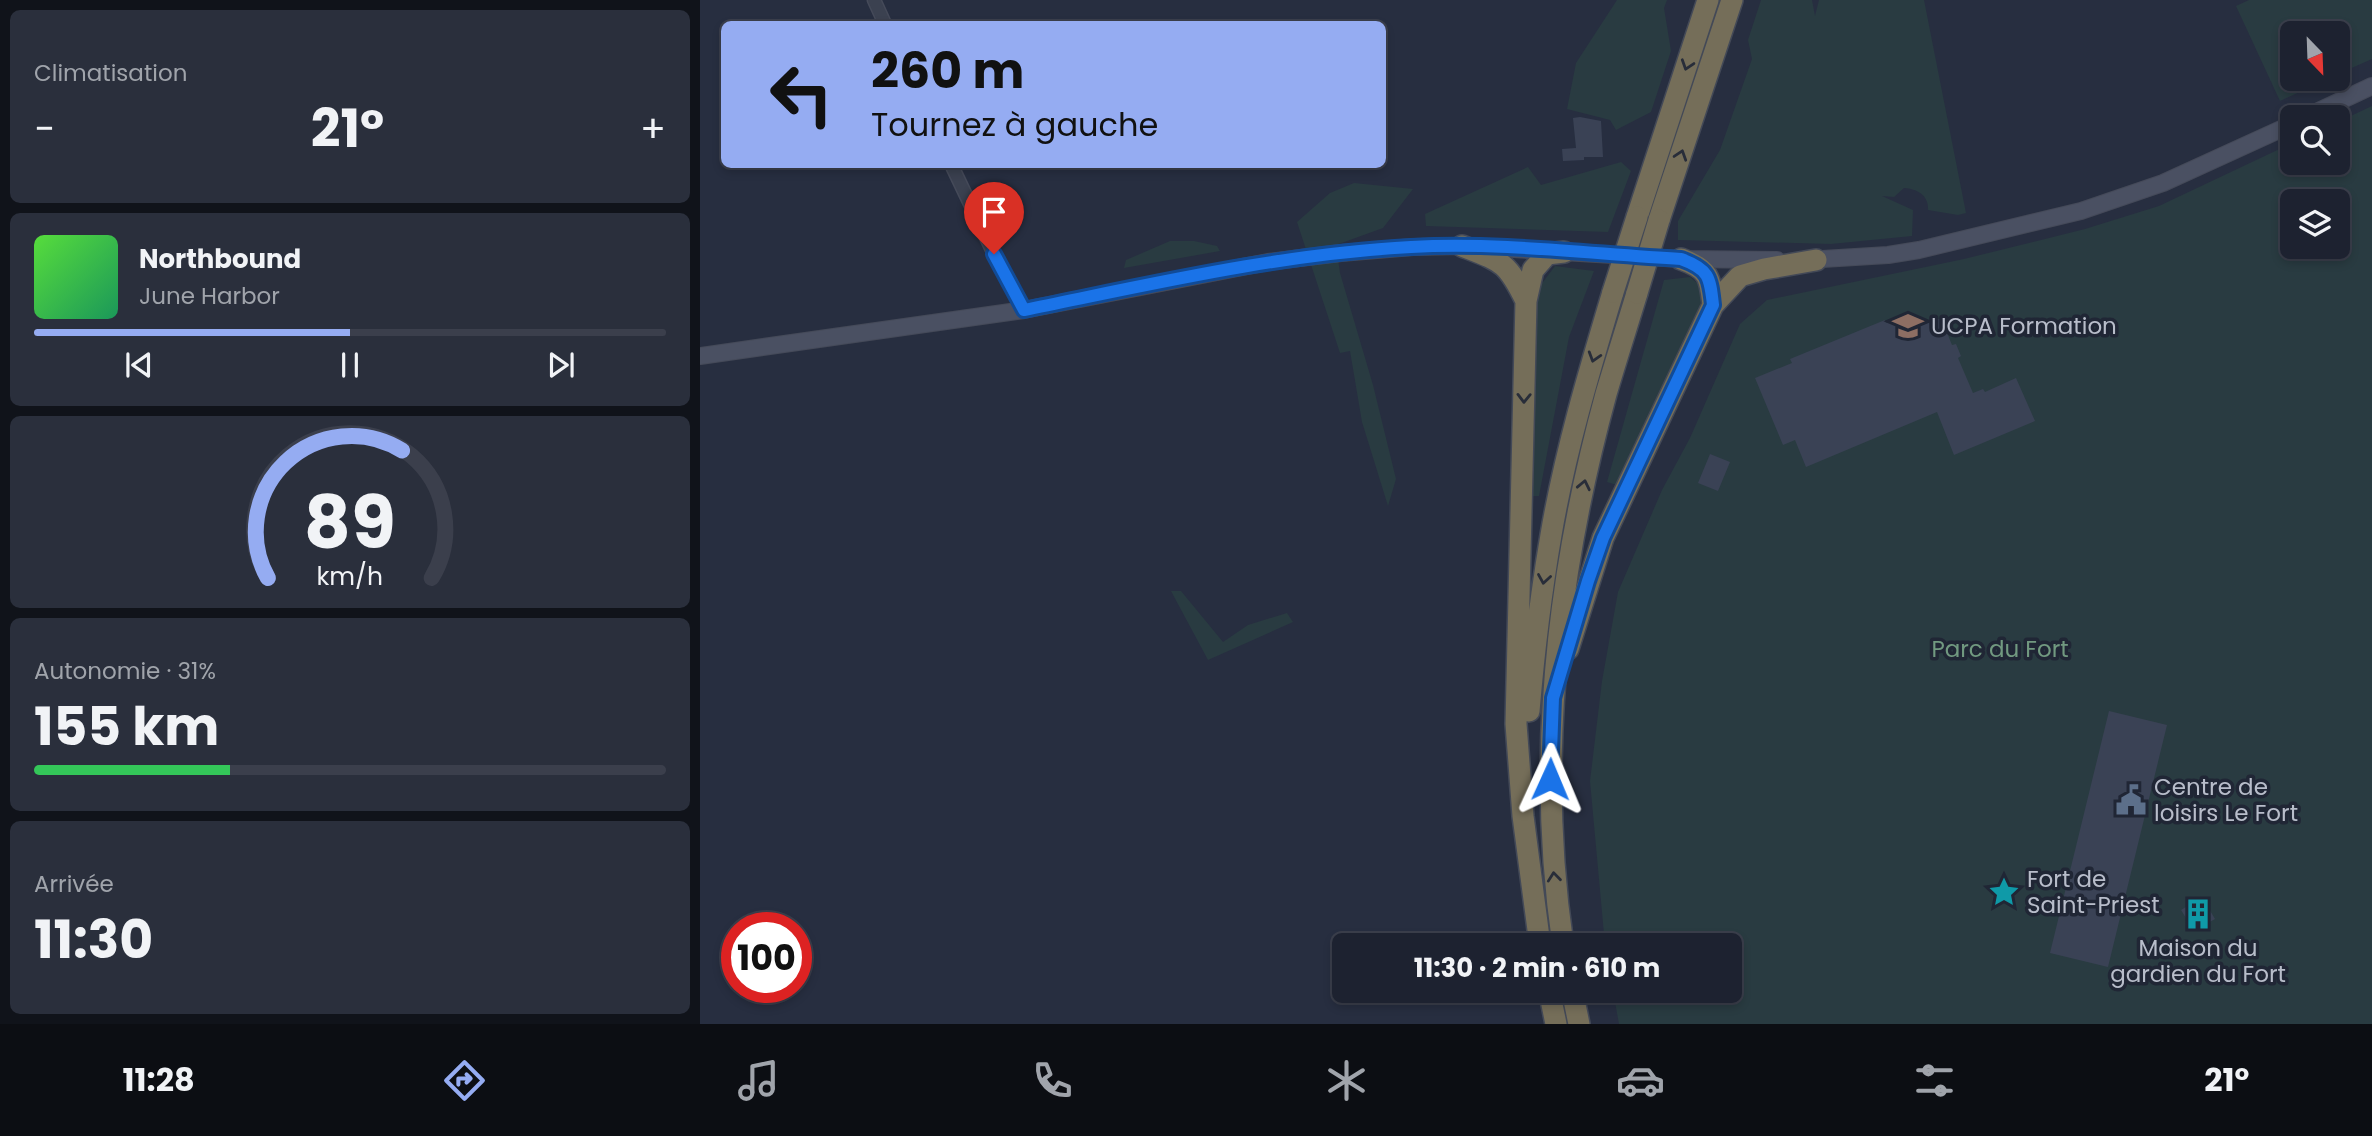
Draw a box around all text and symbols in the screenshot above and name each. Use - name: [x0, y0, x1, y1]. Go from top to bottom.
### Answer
- north arrow: [2280, 21, 2350, 91]
- map controls: [2280, 21, 2350, 259]
- text: 260 m: [871, 37, 1024, 105]
- icon: left: [756, 49, 847, 140]
- text: Climatisation: [34, 57, 187, 89]
- one-way arrow: [1681, 58, 1695, 71]
- text: 21°: [311, 92, 384, 165]
- text: −: [34, 102, 55, 155]
- text: +: [640, 102, 666, 155]
- text: Tournez à gauche: [871, 102, 1158, 147]
- button: search: [2280, 105, 2350, 175]
- one-way arrow: [1673, 149, 1687, 161]
- pin: [964, 182, 1024, 254]
- button: layers: [2280, 189, 2350, 259]
- icon: arrive: [975, 193, 1013, 231]
- text: Northbound: [139, 241, 301, 277]
- text: June Harbor: [139, 280, 280, 312]
- school or university icon: UCPA Formation: [1891, 309, 1925, 343]
- place label: UCPA Formation: [1931, 310, 2117, 342]
- icon: previous: [120, 346, 158, 384]
- icon: pause: [331, 346, 369, 384]
- icon: next: [542, 346, 580, 384]
- one-way arrow: [1587, 351, 1602, 363]
- one-way arrow: [1516, 393, 1532, 403]
- text: 89: [304, 472, 396, 573]
- one-way arrow: [1576, 479, 1591, 491]
- text: km/h: [317, 559, 383, 594]
- one-way arrow: [1537, 573, 1552, 585]
- park label: Parc du Fort: [1931, 633, 2069, 665]
- text: Autonomie · 31%: [34, 655, 216, 687]
- text: 155 km: [34, 690, 219, 763]
- position arrow: [1513, 742, 1587, 816]
- place label: Centre de loisirs Le Fort: [2154, 771, 2298, 829]
- public building icon: Centre de loisirs Le Fort: [2114, 783, 2148, 817]
- place label: Fort de Saint-Priest: [2027, 863, 2160, 921]
- text: Arrivée: [34, 868, 114, 900]
- one-way arrow: [1547, 872, 1562, 883]
- place icon: Fort de Saint-Priest: [1987, 875, 2021, 909]
- building icon: Maison du gardien du Fort: [2181, 897, 2215, 931]
- text: 11:30: [34, 903, 153, 976]
- speed limit sign: 100: [721, 912, 812, 1003]
- place label: Maison du gardien du Fort: [2110, 932, 2286, 990]
- text: 11:30 · 2 min · 610 m: [1414, 950, 1660, 986]
- icon: directions: [440, 1056, 489, 1105]
- icon: music: [734, 1056, 783, 1105]
- icon: phone: [1028, 1056, 1077, 1105]
- icon: climate: [1322, 1056, 1371, 1105]
- icon: car: [1616, 1056, 1665, 1105]
- icon: filters: [1910, 1056, 1959, 1105]
- text: 11:28: [123, 1057, 195, 1102]
- text: 21°: [2204, 1057, 2249, 1102]

